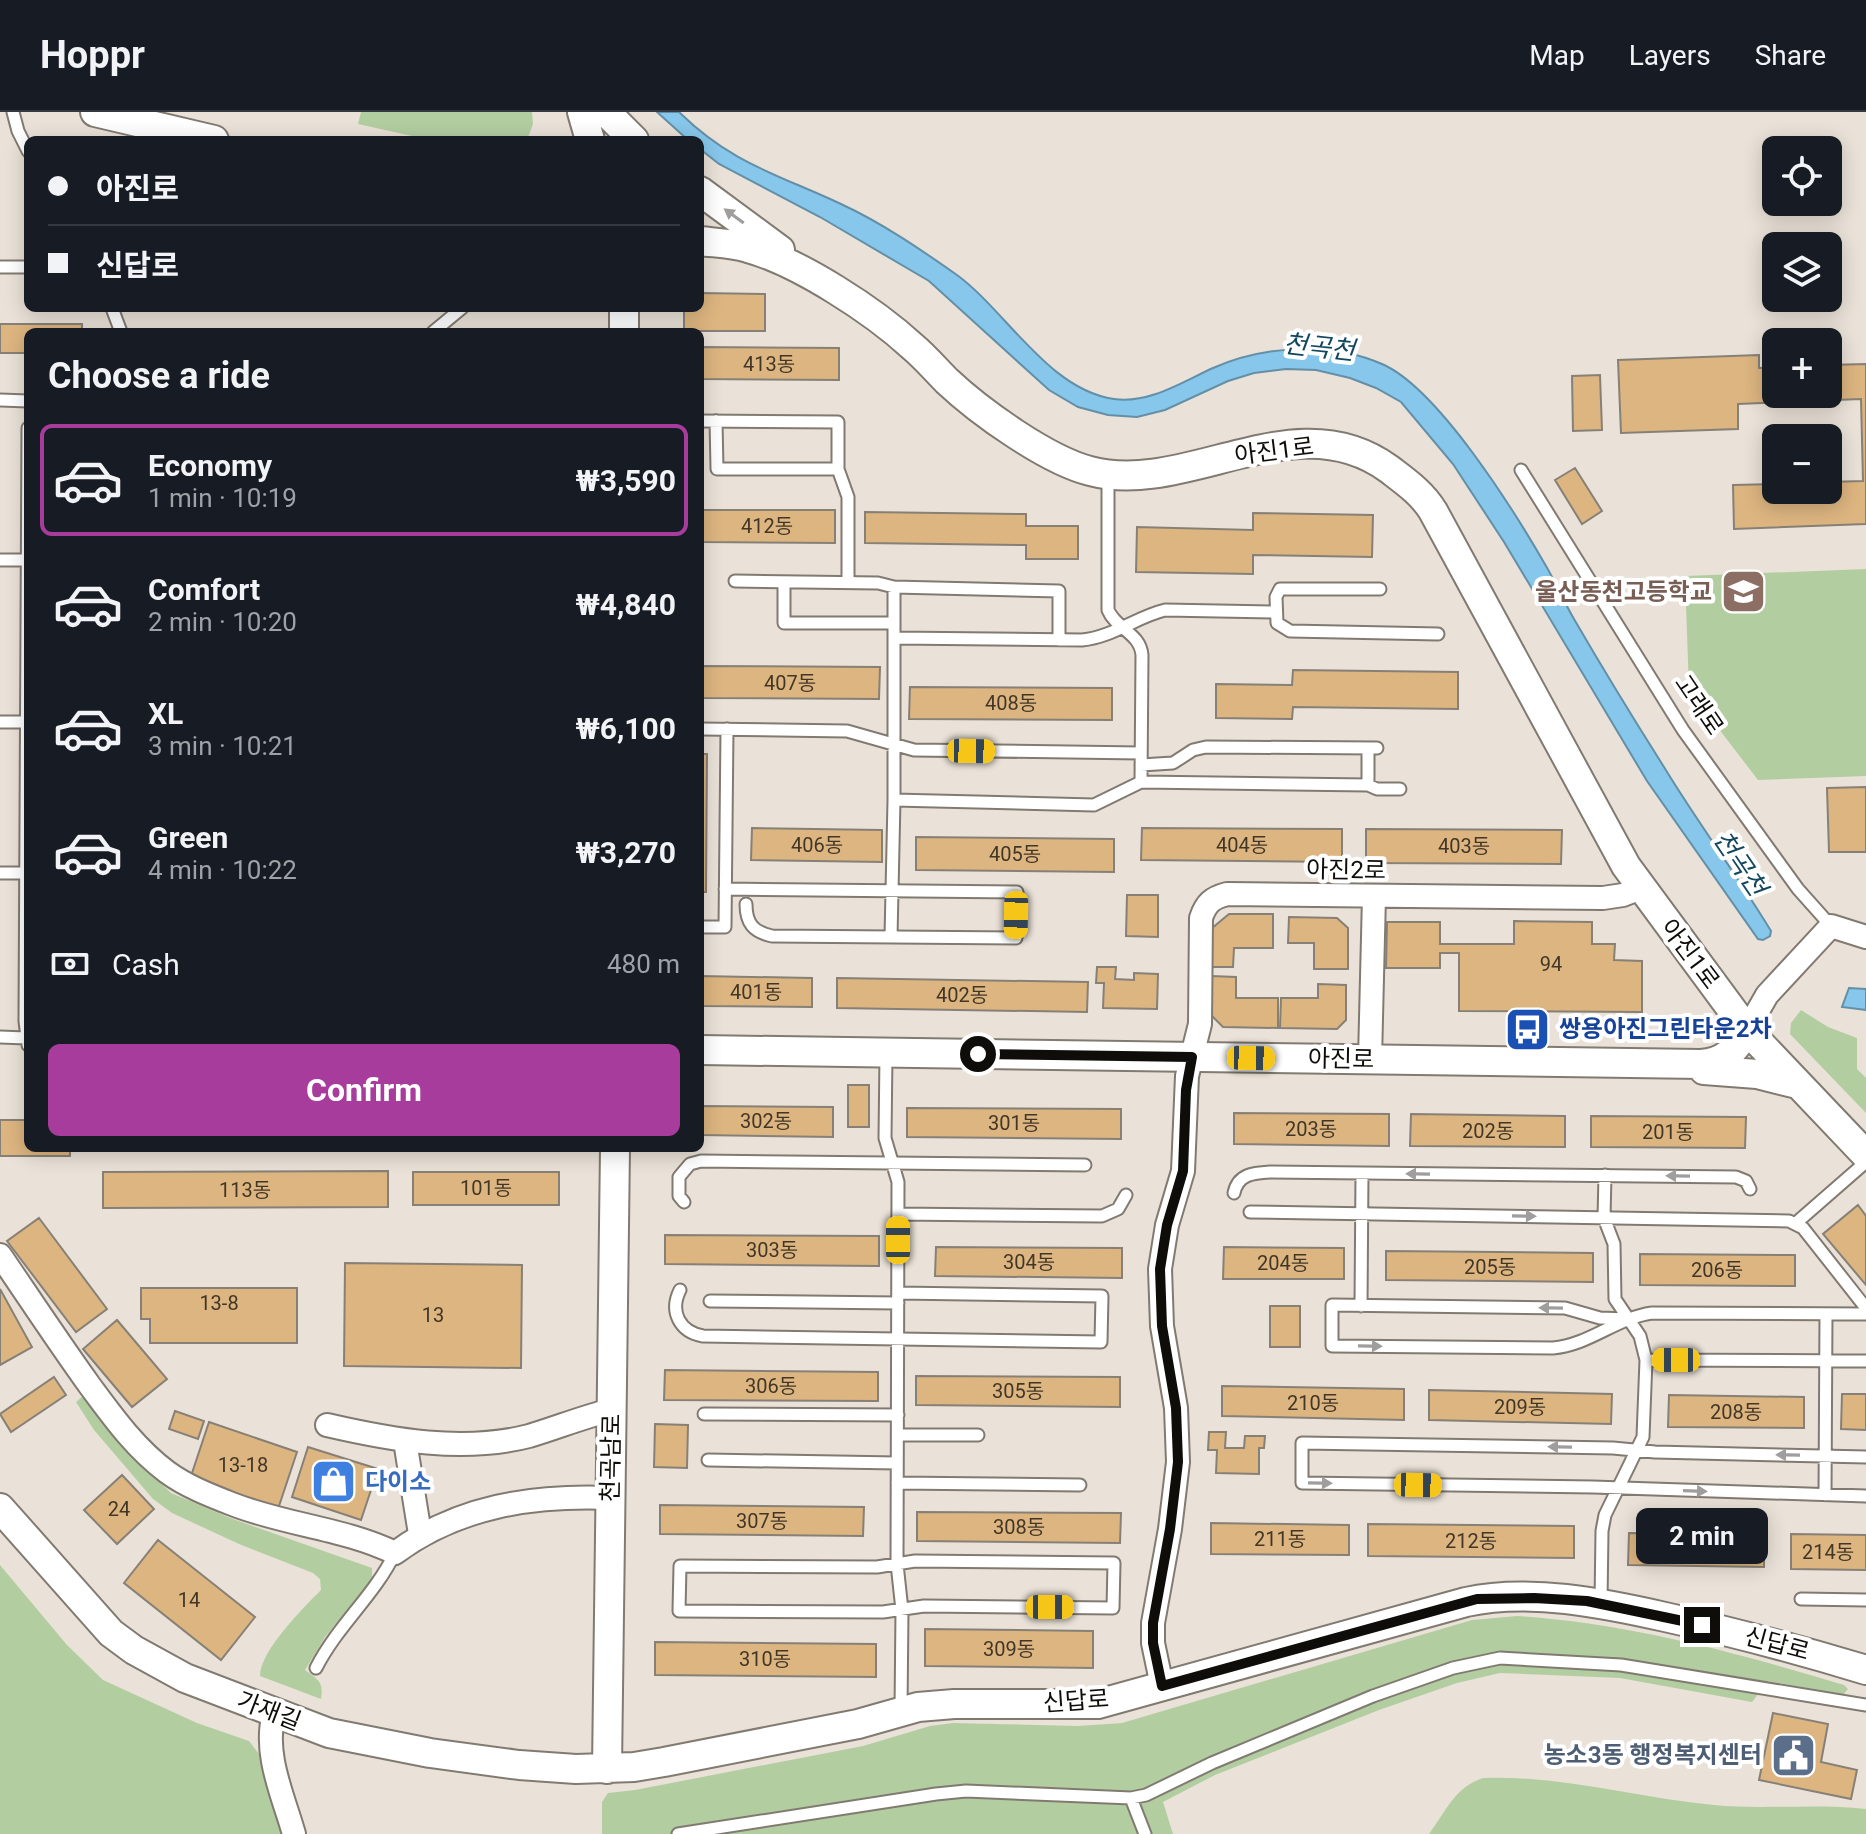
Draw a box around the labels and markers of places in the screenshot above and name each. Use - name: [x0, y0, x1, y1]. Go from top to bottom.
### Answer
- school or university icon: 울산동천고등학교: [1719, 568, 1767, 616]
- place label: 울산동천고등학교: [1535, 578, 1712, 606]
- bus stop icon: 쌍용아진그린타운2차: [1504, 1005, 1552, 1053]
- place label: 쌍용아진그린타운2차: [1559, 1015, 1772, 1043]
- shop icon: 다이소: [310, 1458, 358, 1506]
- place label: 다이소: [365, 1468, 431, 1496]
- public building icon: 농소3동 행정복지센터: [1769, 1731, 1817, 1779]
- place label: 농소3동 행정복지센터: [1544, 1741, 1762, 1769]

